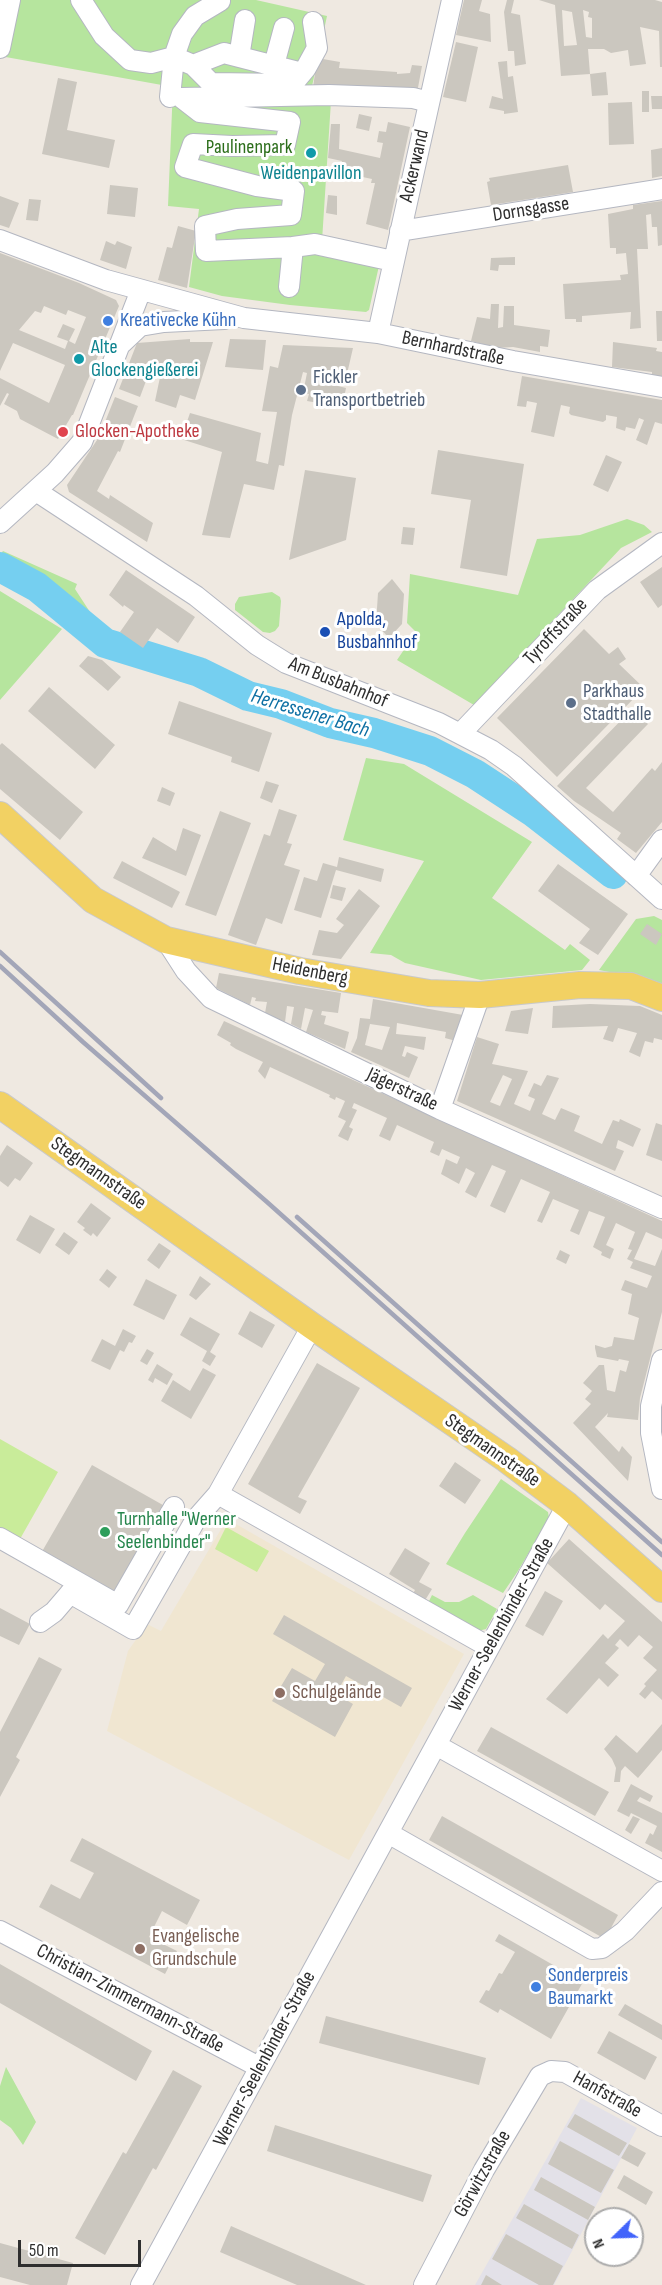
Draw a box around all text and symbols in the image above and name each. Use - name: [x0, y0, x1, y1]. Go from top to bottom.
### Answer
- street label: Ackerwand: [395, 127, 435, 205]
- park label: Paulinenpark: [206, 136, 292, 160]
- marker: Weidenpavillon: [304, 146, 318, 160]
- place label: Weidenpavillon: [261, 162, 361, 186]
- street label: Dornsgasse: [491, 192, 571, 228]
- place label: Kreativecke Kühn: [120, 309, 236, 333]
- marker: Kreativecke Kühn: [101, 314, 115, 328]
- street label: Bernhardstraße: [400, 326, 506, 372]
- place label: Alte Glockengießerei: [91, 336, 198, 383]
- marker: Alte Glockengießerei: [72, 352, 86, 366]
- place label: Fickler Transportbetrieb: [313, 366, 425, 413]
- marker: Fickler Transportbetrieb: [294, 383, 308, 397]
- place label: Glocken-Apotheke: [75, 420, 199, 444]
- marker: Glocken-Apotheke: [56, 425, 70, 439]
- street label: Tyroffstraße: [519, 593, 593, 671]
- place label: Apolda, Busbahnhof: [337, 608, 417, 655]
- marker: Apolda, Busbahnhof: [318, 625, 332, 639]
- street label: Am Busbahnhof: [285, 652, 391, 714]
- place label: Parkhaus Stadthalle: [583, 680, 651, 727]
- water label: Herressener Bach: [248, 684, 372, 744]
- marker: Parkhaus Stadthalle: [564, 696, 578, 710]
- street label: Heidenberg: [270, 953, 350, 991]
- street label: Jägerstraße: [362, 1063, 442, 1117]
- street label: Stegmannstraße: [46, 1132, 150, 1216]
- street label: Stegmannstraße: [440, 1409, 544, 1493]
- place label: Turnhalle "Werner Seelenbinder": [117, 1508, 236, 1555]
- marker: Turnhalle "Werner Seelenbinder": [98, 1525, 112, 1539]
- street label: Werner-Seelenbinder-Straße: [444, 1534, 560, 1716]
- place label: Schulgelände: [292, 1681, 381, 1705]
- marker: Schulgelände: [273, 1686, 287, 1700]
- place label: Evangelische Grundschule: [152, 1925, 240, 1972]
- street label: Christian-Zimmermann-Straße: [32, 1939, 228, 2059]
- marker: Evangelische Grundschule: [133, 1942, 147, 1956]
- place label: Sonderpreis Baumarkt: [548, 1964, 628, 2011]
- street label: Werner-Seelenbinder-Straße: [209, 1967, 321, 2151]
- marker: Sonderpreis Baumarkt: [529, 1980, 543, 1994]
- street label: Hanfstraße: [568, 2066, 646, 2124]
- street label: Görwitzstraße: [449, 2126, 517, 2222]
- north arrow: [584, 2207, 644, 2267]
- scale bar: [21, 2228, 144, 2266]
- text: N: [588, 2236, 609, 2251]
- text: 50 m: [29, 2240, 59, 2261]

